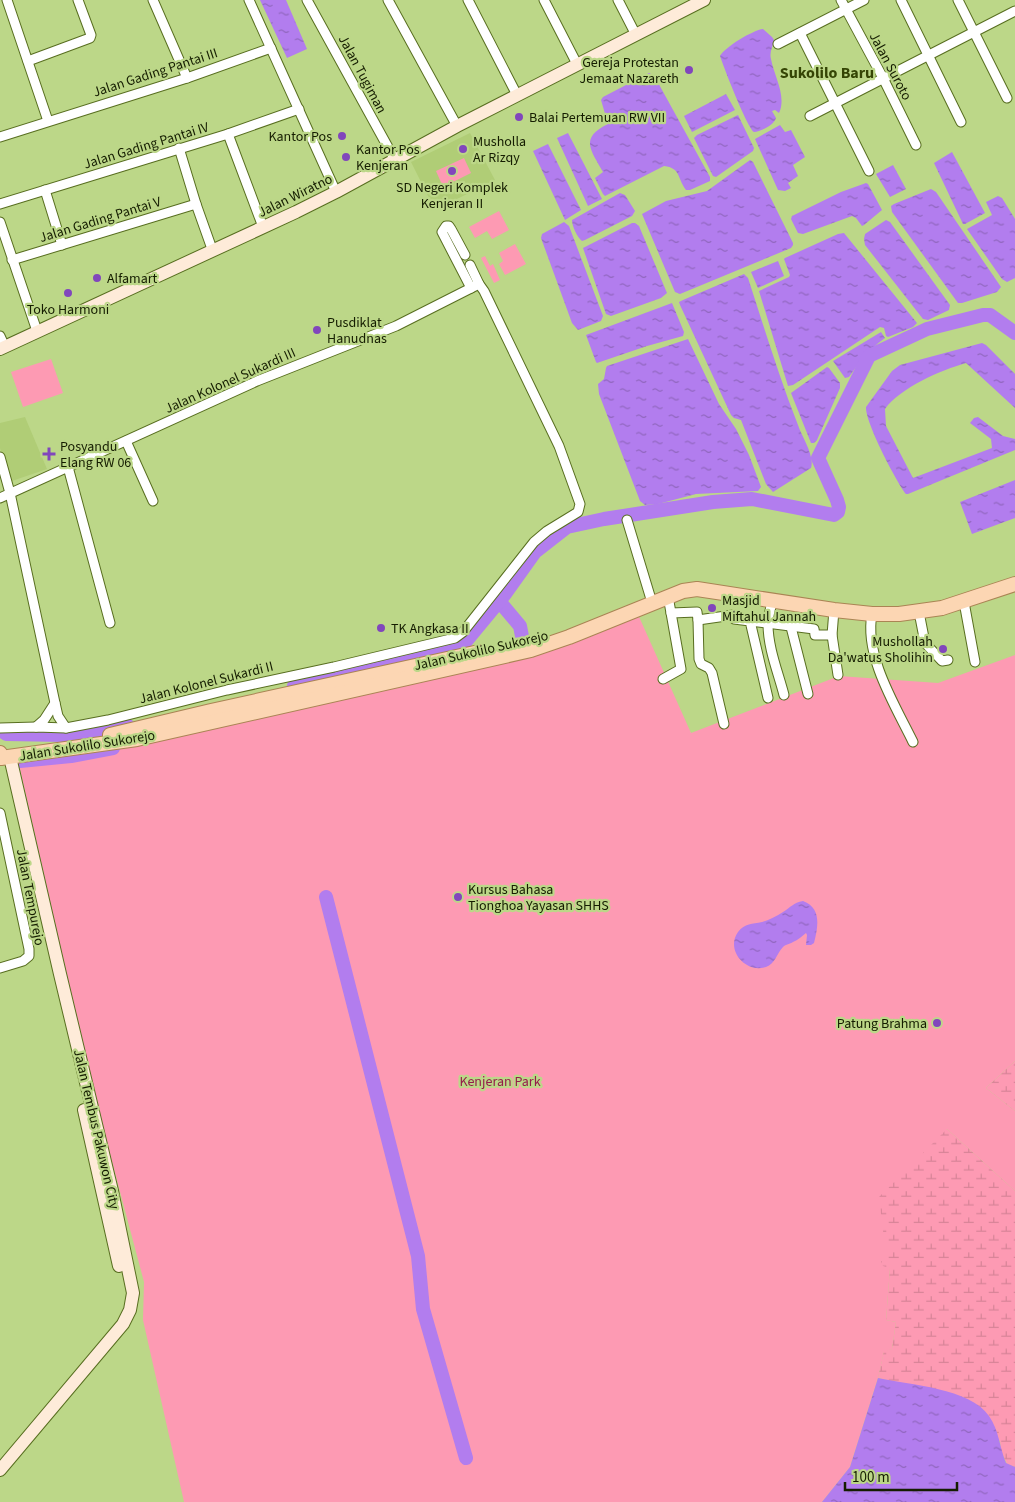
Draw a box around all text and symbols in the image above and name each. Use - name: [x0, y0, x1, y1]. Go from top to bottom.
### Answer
- street label: Jalan Suroto: [864, 29, 916, 104]
- street label: Jalan Tugiman: [333, 32, 391, 117]
- street label: Jalan Gading Pantai III: [90, 43, 220, 103]
- place label: Gereja Protestan Jemaat Nazareth: [580, 53, 679, 89]
- district label: Sukolilo Baru: [780, 62, 874, 84]
- marker: Gereja Protestan Jemaat Nazareth: [683, 64, 695, 76]
- place label: Balai Pertemuan RW VII: [529, 108, 665, 128]
- marker: Balai Pertemuan RW VII: [513, 111, 525, 123]
- street label: Jalan Gading Pantai IV: [81, 117, 212, 175]
- place label: Kantor Pos: [268, 127, 332, 147]
- marker: Kantor Pos: [336, 130, 348, 142]
- place label: Musholla Ar Rizqy: [473, 132, 526, 168]
- place label: Kantor Pos Kenjeran: [356, 140, 420, 176]
- marker: Musholla Ar Rizqy: [457, 143, 469, 155]
- marker: Kantor Pos Kenjeran: [340, 151, 352, 163]
- marker: SD Negeri Komplek Kenjeran II: [446, 165, 458, 177]
- street label: Jalan Wiratno: [255, 169, 336, 223]
- place label: SD Negeri Komplek Kenjeran II: [396, 178, 508, 214]
- street label: Jalan Gading Pantai V: [37, 192, 164, 248]
- place label: Alfamart: [107, 269, 158, 289]
- marker: Alfamart: [91, 272, 103, 284]
- marker: Toko Harmoni: [62, 287, 74, 299]
- place label: Toko Harmoni: [27, 300, 109, 320]
- place label: Pusdiklat Hanudnas: [327, 313, 387, 349]
- marker: Pusdiklat Hanudnas: [311, 324, 323, 336]
- street label: Jalan Kolonel Sukardi III: [162, 343, 299, 419]
- place label: Posyandu Elang RW 06: [60, 437, 131, 473]
- marker: Posyandu Elang RW 06: [42, 447, 56, 461]
- place label: Masjid Miftahul Jannah: [722, 591, 816, 627]
- marker: Masjid Miftahul Jannah: [706, 602, 718, 614]
- place label: TK Angkasa II: [391, 619, 469, 639]
- marker: TK Angkasa II: [375, 622, 387, 634]
- street label: Jalan Sukolilo Sukorejo: [412, 626, 550, 676]
- place label: Mushollah Da'watus Sholihin: [828, 632, 933, 668]
- marker: Mushollah Da'watus Sholihin: [937, 643, 949, 655]
- street label: Jalan Kolonel Sukardi II: [137, 657, 275, 709]
- street label: Jalan Sukolilo Sukorejo: [18, 725, 157, 767]
- street label: Jalan Tempurejo: [11, 847, 49, 947]
- place label: Kursus Bahasa Tionghoa Yayasan SHHS: [468, 880, 609, 916]
- marker: Kursus Bahasa Tionghoa Yayasan SHHS: [452, 891, 464, 903]
- place label: Patung Brahma: [837, 1014, 927, 1034]
- marker: Patung Brahma: [931, 1017, 943, 1029]
- street label: Jalan Tembus Pakuwon City: [68, 1047, 124, 1212]
- park label: Kenjeran Park: [459, 1072, 541, 1092]
- scale bar: [845, 1460, 958, 1492]
- text: 100 m: [852, 1467, 890, 1488]

